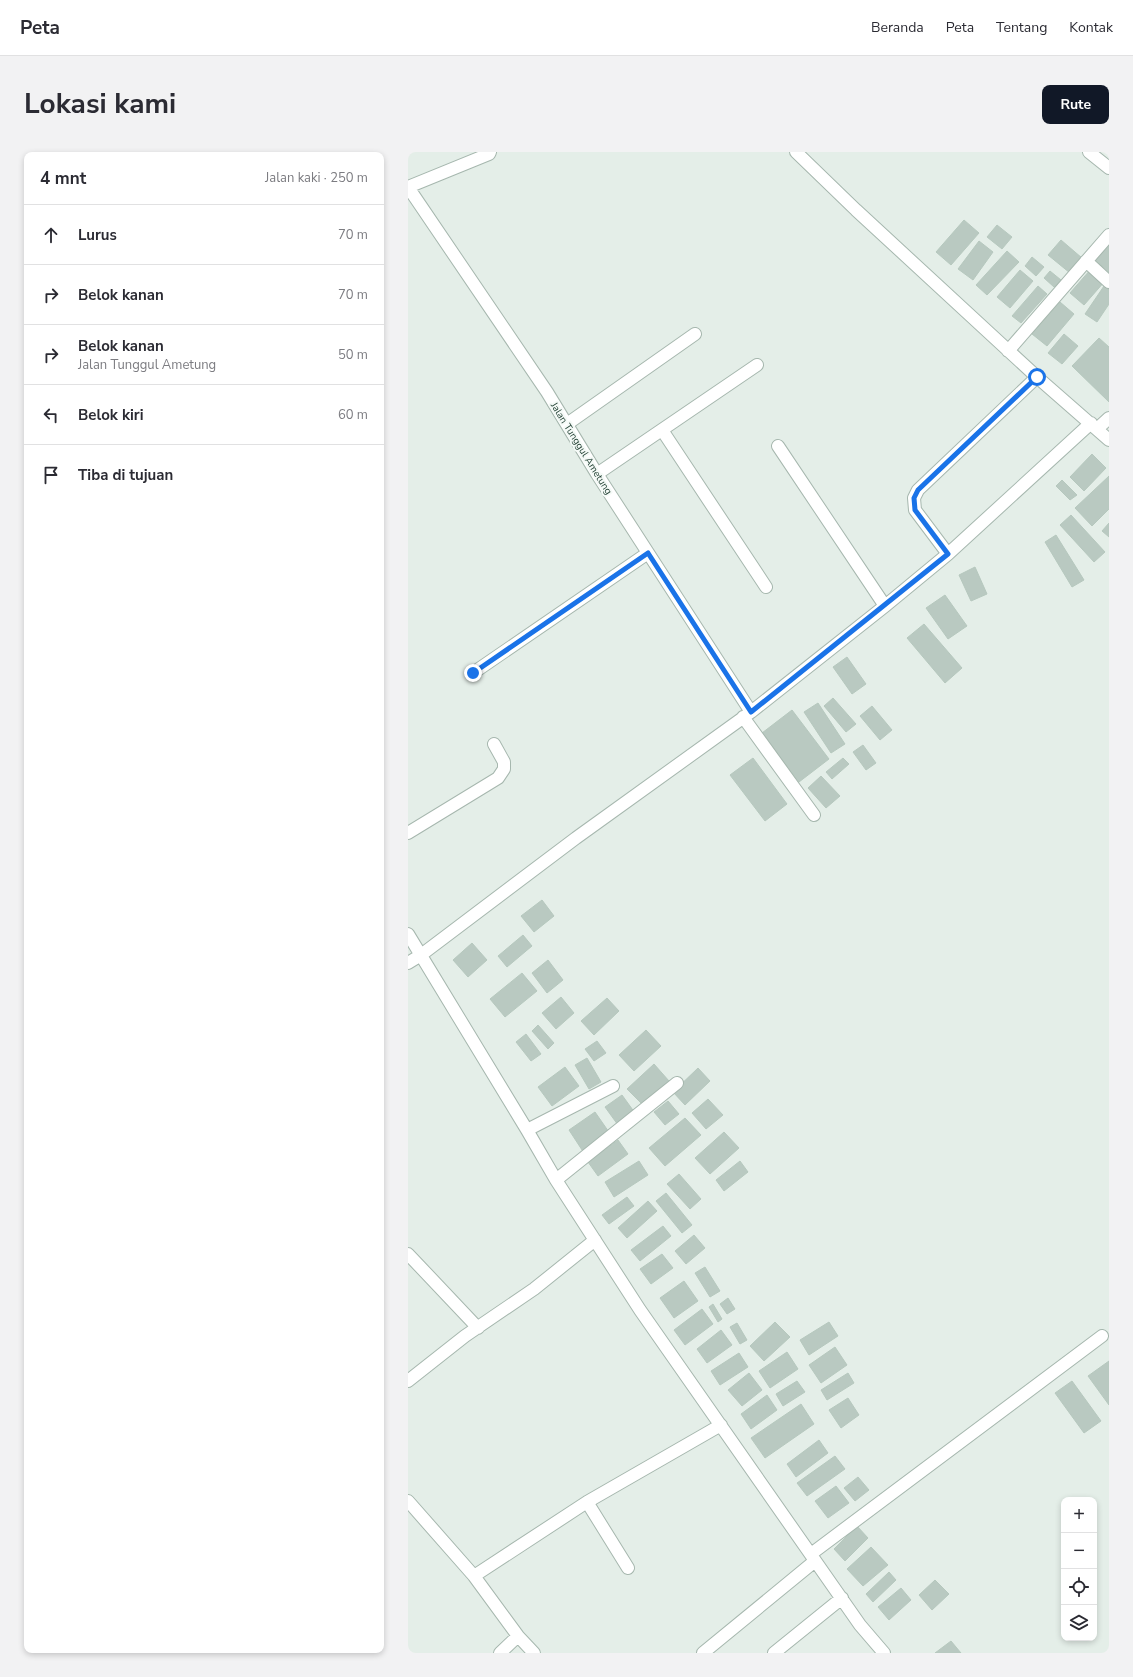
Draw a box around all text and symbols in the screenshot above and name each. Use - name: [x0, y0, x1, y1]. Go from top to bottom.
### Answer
- text: Peta: [20, 15, 60, 41]
- text: Beranda: [871, 18, 924, 37]
- text: Peta: [946, 18, 974, 37]
- text: Tentang: [996, 18, 1047, 37]
- text: Kontak: [1069, 18, 1113, 37]
- text: Lokasi kami: [24, 85, 176, 123]
- button: Rute: [1042, 85, 1109, 124]
- text: 4 mnt: [40, 167, 86, 190]
- text: Jalan kaki · 250 m: [265, 169, 368, 187]
- icon: ahead: [40, 224, 62, 246]
- text: Lurus: [78, 225, 117, 245]
- text: 70 m: [338, 226, 368, 244]
- icon: right: [40, 284, 62, 306]
- text: Belok kanan: [78, 285, 164, 305]
- text: 70 m: [338, 286, 368, 304]
- text: Belok kanan: [78, 336, 164, 356]
- icon: right: [40, 344, 62, 366]
- text: 50 m: [338, 346, 368, 364]
- text: Jalan Tunggul Ametung: [78, 356, 216, 374]
- route start: [1028, 368, 1046, 386]
- street label: Jalan Tunggul Ametung: [547, 399, 615, 497]
- icon: left: [40, 404, 62, 426]
- text: Belok kiri: [78, 405, 143, 425]
- text: 60 m: [338, 406, 368, 424]
- icon: arrive: [40, 464, 62, 486]
- text: Tiba di tujuan: [78, 465, 173, 485]
- route end: [464, 664, 482, 682]
- map controls: [1061, 1497, 1097, 1641]
- button: +: [1061, 1497, 1097, 1533]
- button: −: [1061, 1533, 1097, 1569]
- button: locate: [1061, 1569, 1097, 1605]
- button: layers: [1061, 1605, 1097, 1641]

